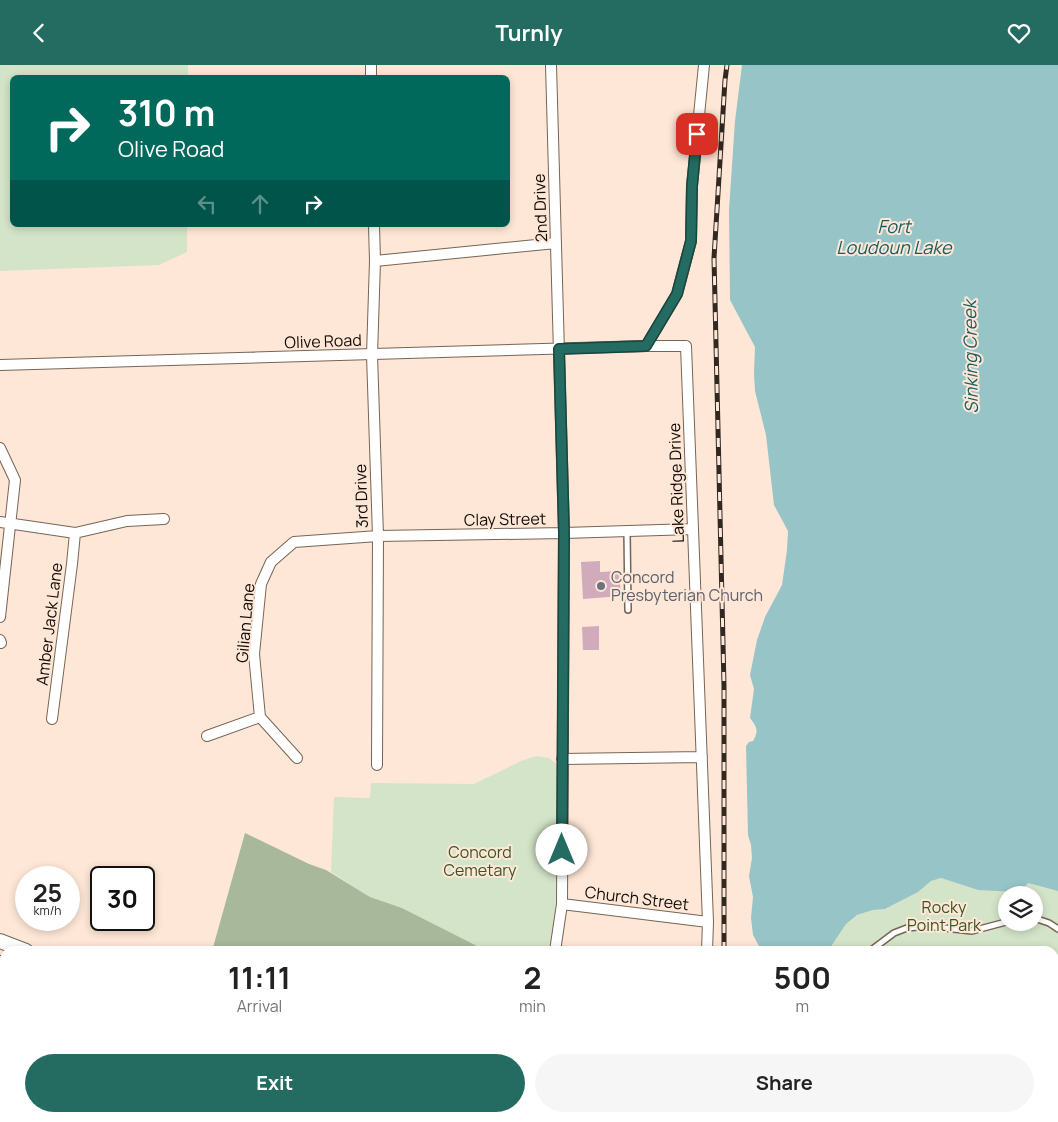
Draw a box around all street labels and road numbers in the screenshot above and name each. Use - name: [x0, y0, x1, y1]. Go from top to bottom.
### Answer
- street label: 2nd Drive: [528, 173, 552, 243]
- street label: Olive Road: [284, 329, 362, 353]
- street label: Lake Ridge Drive: [663, 423, 689, 543]
- street label: 3rd Drive: [349, 463, 373, 529]
- street label: Clay Street: [464, 507, 546, 531]
- street label: Amber Jack Lane: [31, 561, 67, 687]
- street label: Gilian Lane: [231, 582, 259, 664]
- street label: Church Street: [584, 881, 690, 915]

